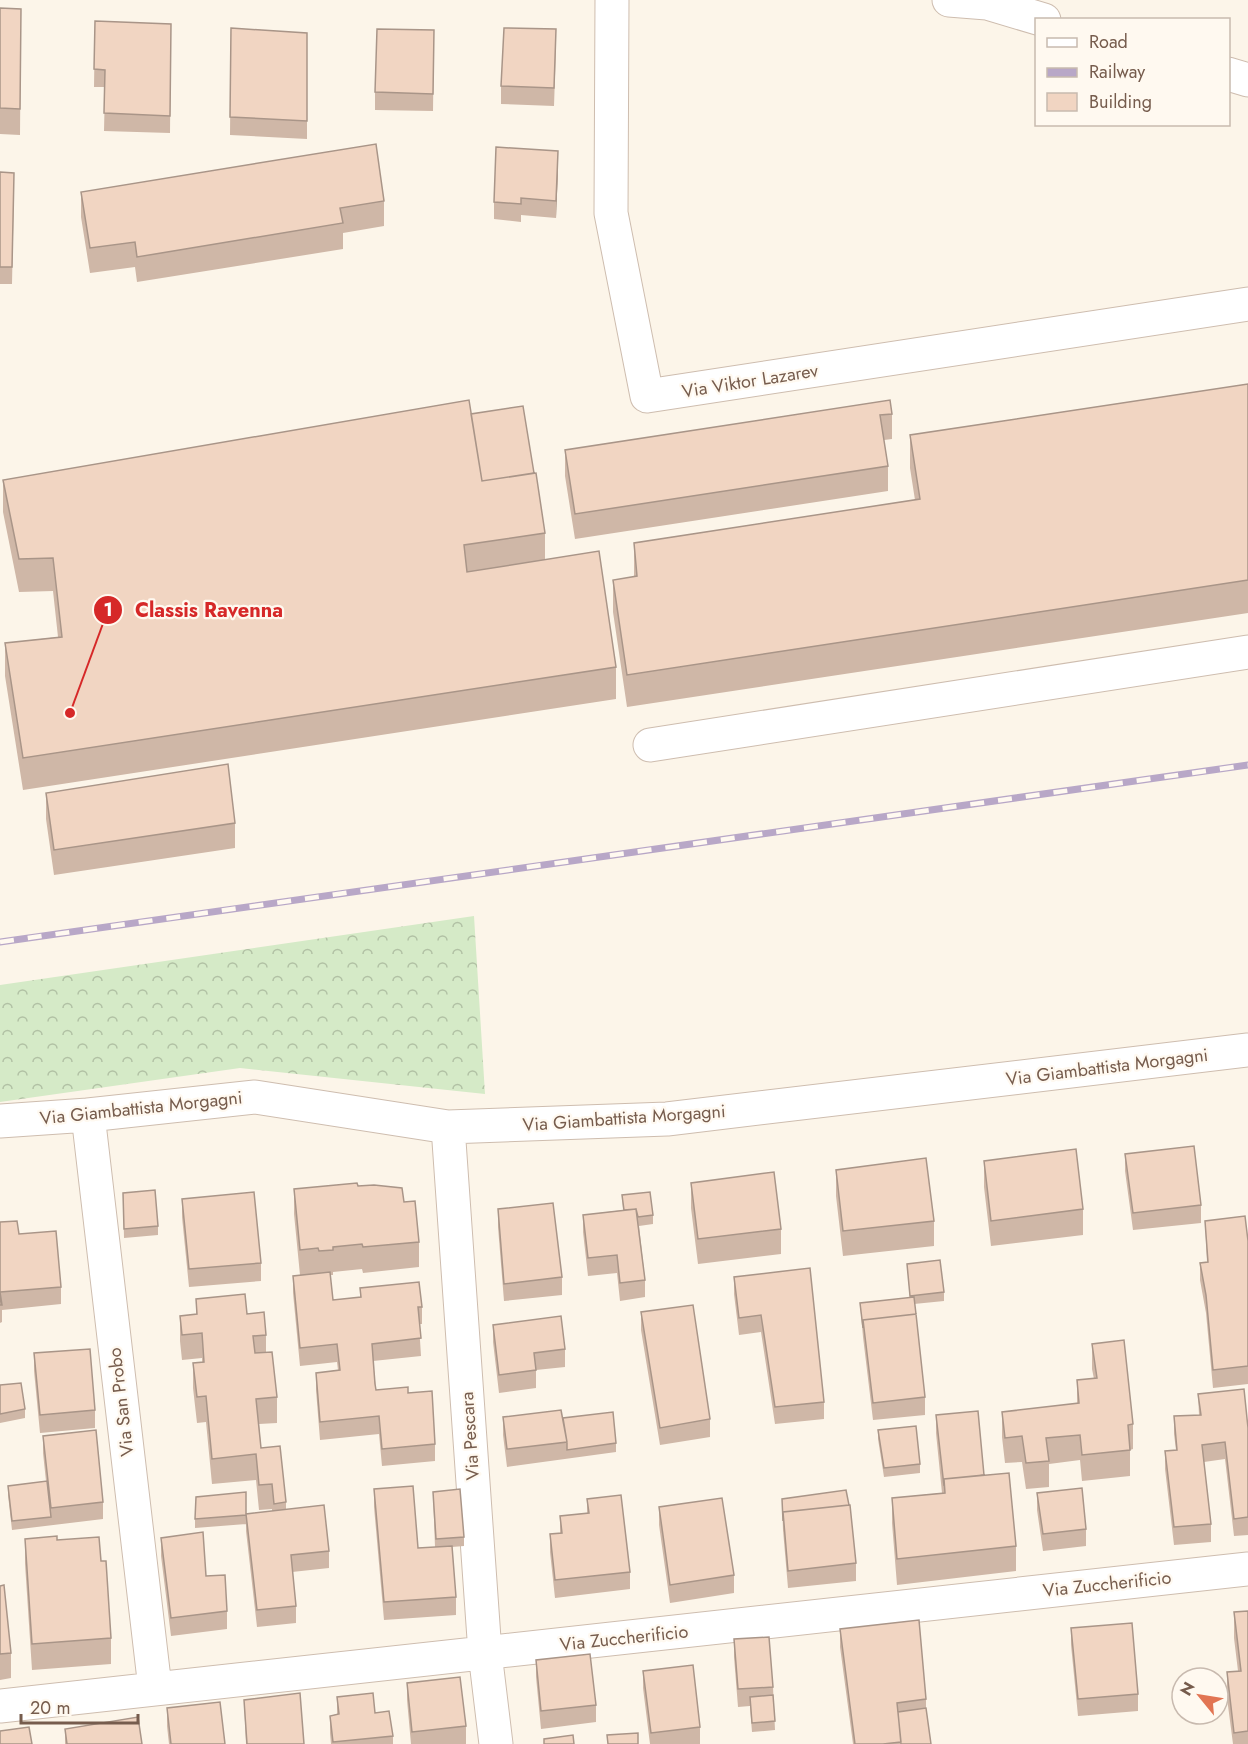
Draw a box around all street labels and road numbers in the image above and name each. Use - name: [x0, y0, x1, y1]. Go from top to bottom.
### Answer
- street label: Via Viktor Lazarev: [680, 357, 820, 405]
- street label: Via Giambattista Morgagni: [1004, 1042, 1210, 1092]
- street label: Via Giambattista Morgagni: [38, 1084, 244, 1132]
- street label: Via Giambattista Morgagni: [522, 1098, 726, 1138]
- street label: Via San Probo: [101, 1346, 141, 1458]
- street label: Via Pescara: [454, 1391, 486, 1481]
- street label: Via Zuccherificio: [1041, 1564, 1173, 1604]
- street label: Via Zuccherificio: [558, 1618, 690, 1658]

